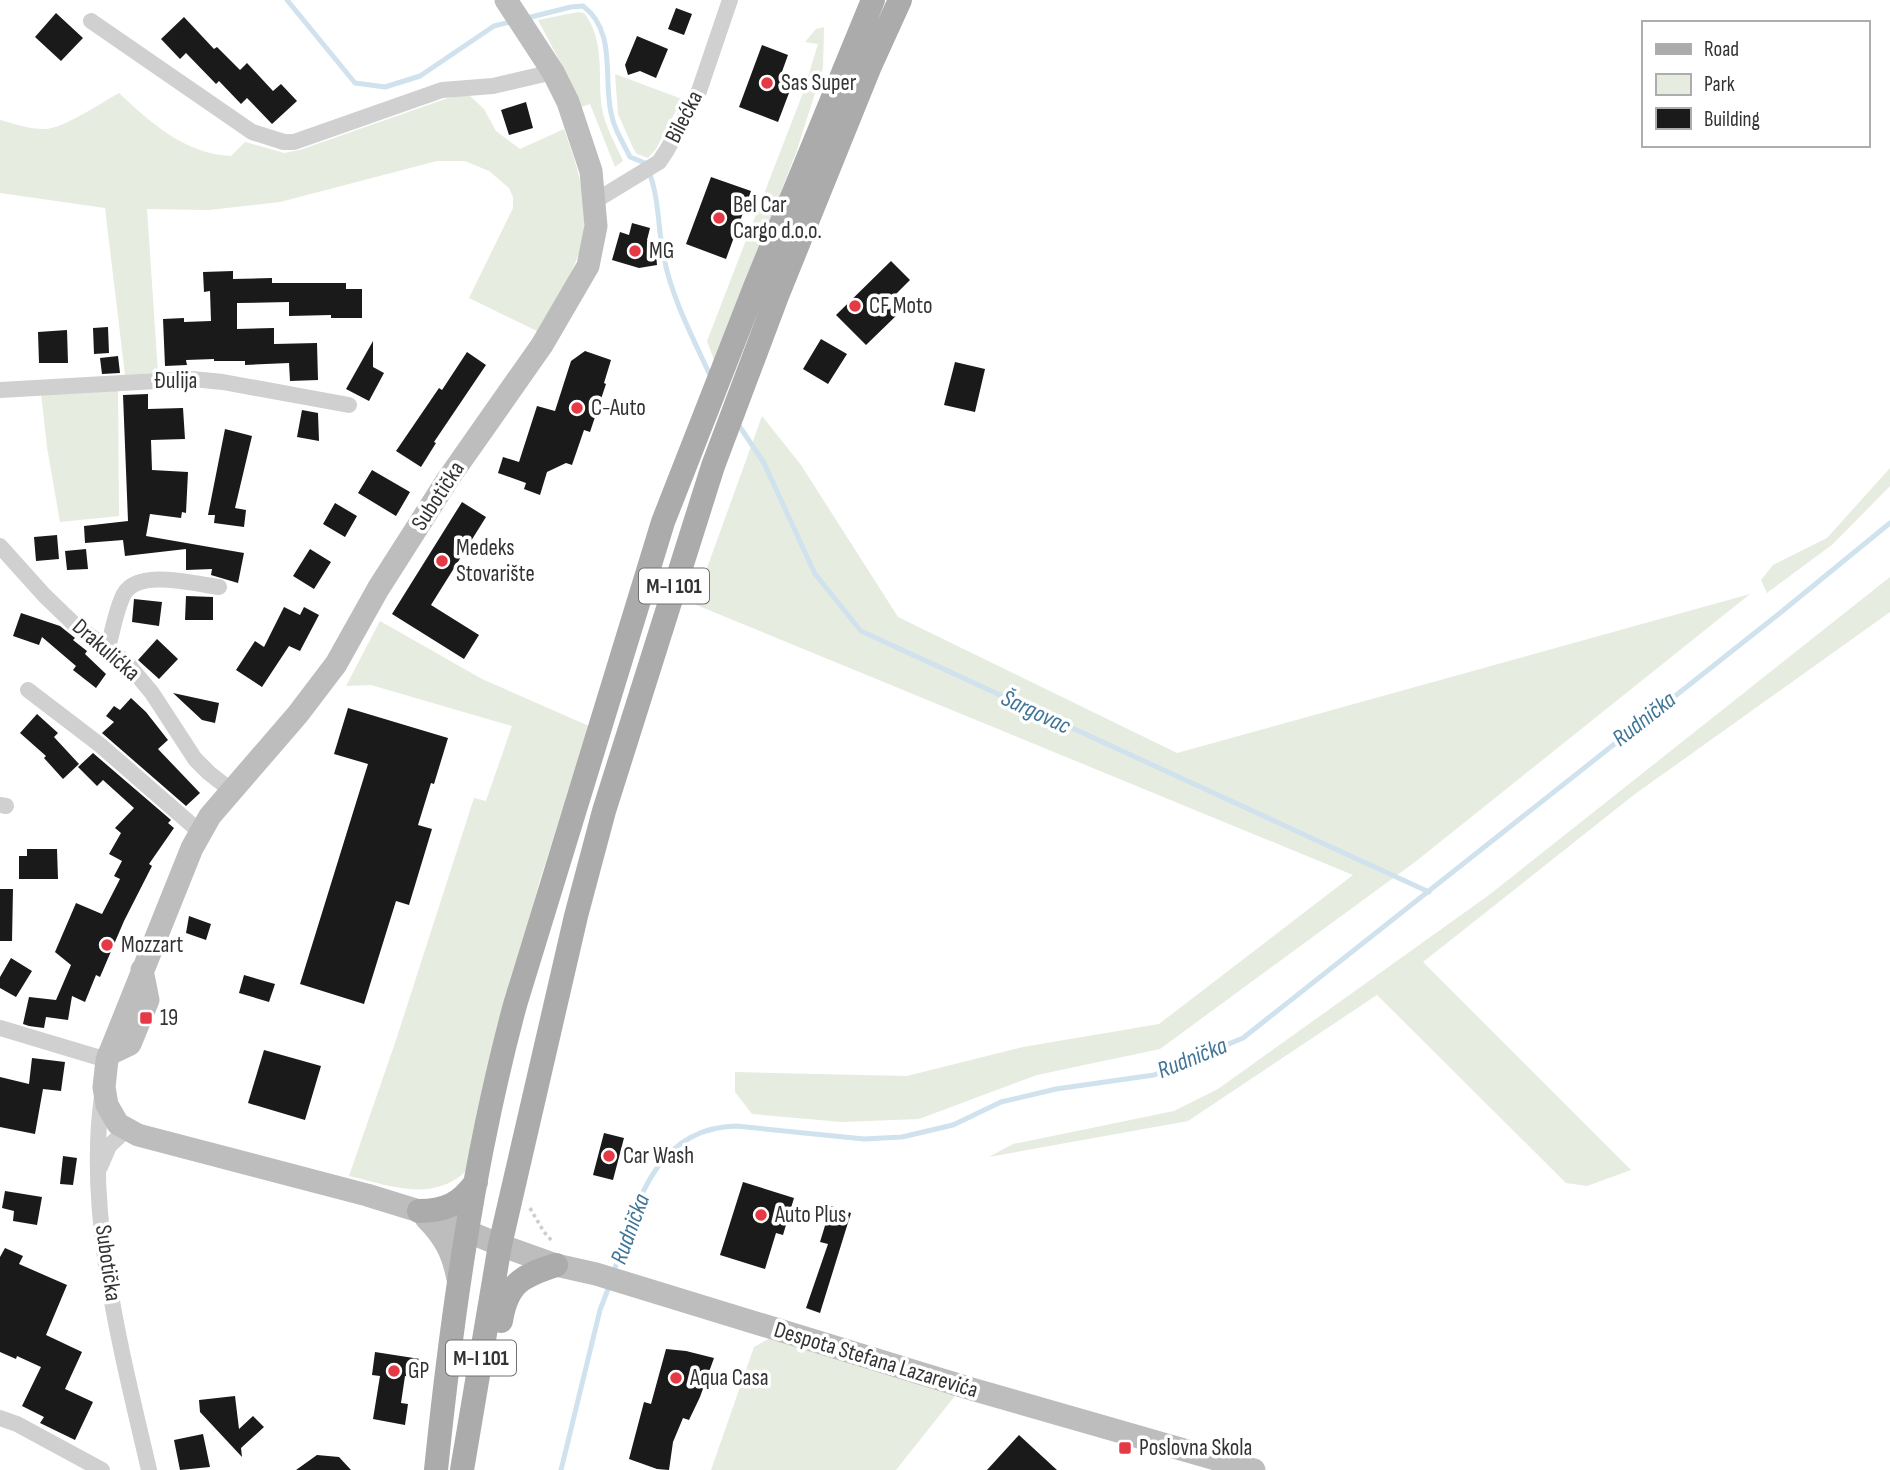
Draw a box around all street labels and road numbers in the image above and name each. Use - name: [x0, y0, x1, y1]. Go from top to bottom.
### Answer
- street label: Bilećka: [659, 86, 709, 148]
- street label: Đulija: [155, 367, 197, 395]
- street label: Subotička: [405, 456, 471, 536]
- road number: M-I 101: [639, 568, 709, 604]
- street label: Drakulićka: [66, 613, 146, 687]
- street label: Subotička: [89, 1223, 127, 1303]
- street label: Despota Stefana Lazarevića: [771, 1316, 981, 1404]
- road number: M-I 101: [446, 1340, 516, 1376]

